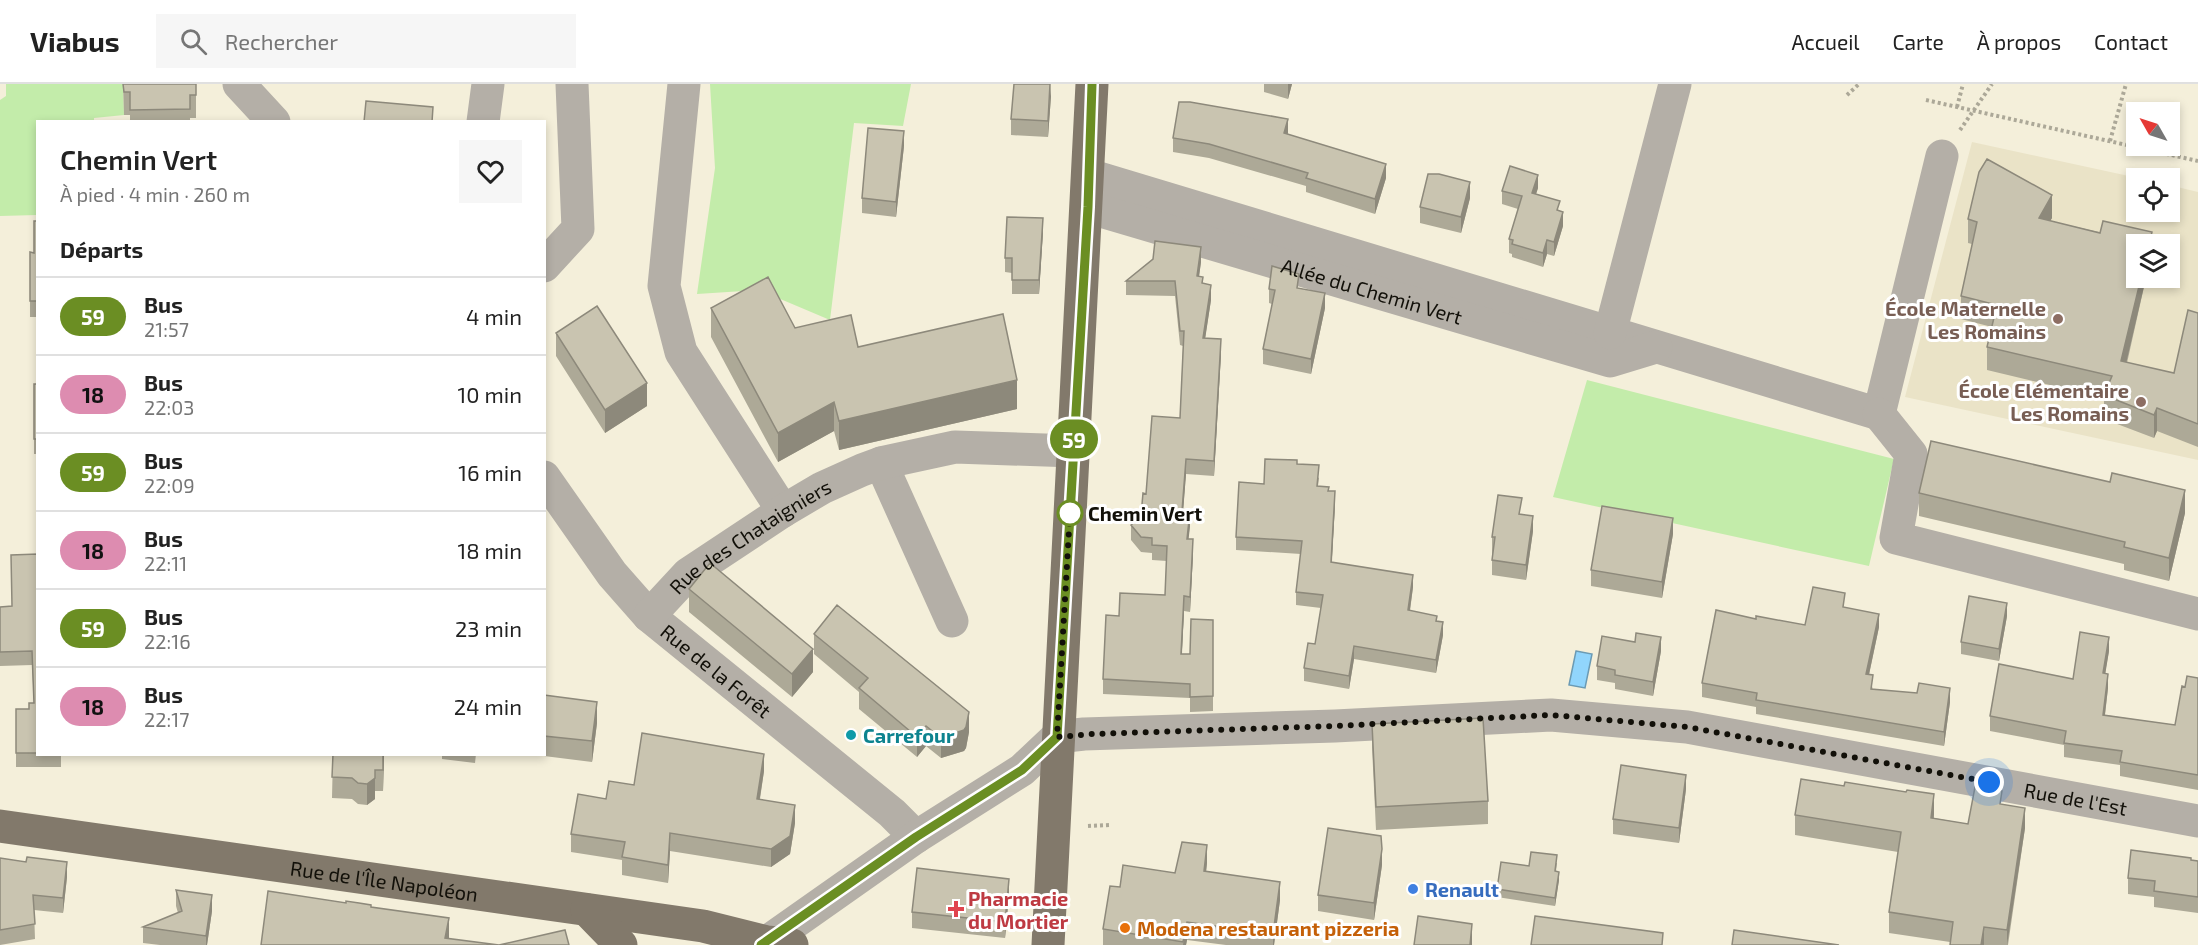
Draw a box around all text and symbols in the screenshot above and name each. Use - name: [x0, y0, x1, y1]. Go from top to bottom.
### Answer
- search box: [156, 14, 576, 68]
- text: Viabus: [30, 24, 120, 58]
- icon: search: [177, 25, 210, 58]
- text: Rechercher: [225, 28, 338, 54]
- text: Accueil: [1791, 29, 1860, 54]
- text: Carte: [1893, 29, 1944, 54]
- text: À propos: [1977, 29, 2061, 54]
- text: Contact: [2094, 29, 2168, 54]
- north arrow: [2126, 102, 2180, 156]
- map controls: [2126, 102, 2180, 288]
- button: heart: [459, 140, 522, 203]
- text: Chemin Vert: [60, 142, 217, 176]
- button: locate: [2126, 168, 2180, 222]
- text: À pied · 4 min · 260 m: [60, 182, 250, 206]
- button: layers: [2126, 234, 2180, 288]
- text: Départs: [60, 236, 143, 262]
- street label: Allée du Chemin Vert: [1279, 253, 1466, 329]
- text: Bus: [144, 291, 183, 317]
- place label: École Maternelle Les Romains: [1885, 296, 2046, 343]
- text: 4 min: [466, 303, 522, 329]
- text: 59: [81, 304, 105, 329]
- marker: École Maternelle Les Romains: [2051, 312, 2065, 326]
- text: 21:57: [144, 317, 189, 341]
- text: Bus: [144, 369, 183, 395]
- place label: École Elémentaire Les Romains: [1958, 378, 2129, 425]
- text: 10 min: [458, 381, 522, 407]
- text: 18: [82, 382, 104, 407]
- text: 22:03: [144, 395, 194, 419]
- marker: École Elémentaire Les Romains: [2134, 395, 2148, 409]
- line badge: 59: [1047, 420, 1101, 458]
- text: 59: [1062, 427, 1086, 452]
- text: Bus: [144, 447, 183, 473]
- text: 16 min: [458, 459, 522, 485]
- text: 59: [81, 460, 105, 485]
- text: 22:09: [144, 473, 195, 497]
- street label: Rue des Chataigniers: [664, 474, 835, 599]
- marker: Chemin Vert: [1057, 500, 1083, 526]
- place label: Chemin Vert: [1088, 501, 1202, 525]
- text: Bus: [144, 525, 183, 551]
- text: 18 min: [457, 537, 522, 563]
- text: 18: [82, 538, 104, 563]
- text: 22:11: [144, 551, 187, 575]
- text: Bus: [144, 603, 183, 629]
- text: 23 min: [455, 615, 522, 641]
- text: 59: [81, 616, 105, 641]
- street label: Rue de la Forêt: [656, 619, 777, 723]
- text: 22:16: [144, 629, 191, 653]
- text: Bus: [144, 681, 183, 707]
- text: 24 min: [454, 693, 522, 719]
- text: 18: [82, 694, 104, 719]
- text: 22:17: [144, 707, 189, 731]
- place label: Carrefour: [863, 723, 955, 747]
- marker: Carrefour: [844, 728, 858, 742]
- your location: [1974, 767, 2004, 797]
- street label: Rue de l'Est: [2022, 777, 2129, 820]
- street label: Rue de l'Île Napoléon: [289, 855, 480, 906]
- place label: Renault: [1425, 877, 1499, 901]
- marker: Renault: [1406, 882, 1420, 896]
- place label: Pharmacie du Mortier: [968, 886, 1069, 933]
- marker: Pharmacie du Mortier: [949, 902, 963, 916]
- place label: Modena restaurant pizzeria: [1137, 916, 1399, 940]
- marker: Modena restaurant pizzeria: [1118, 921, 1132, 935]

